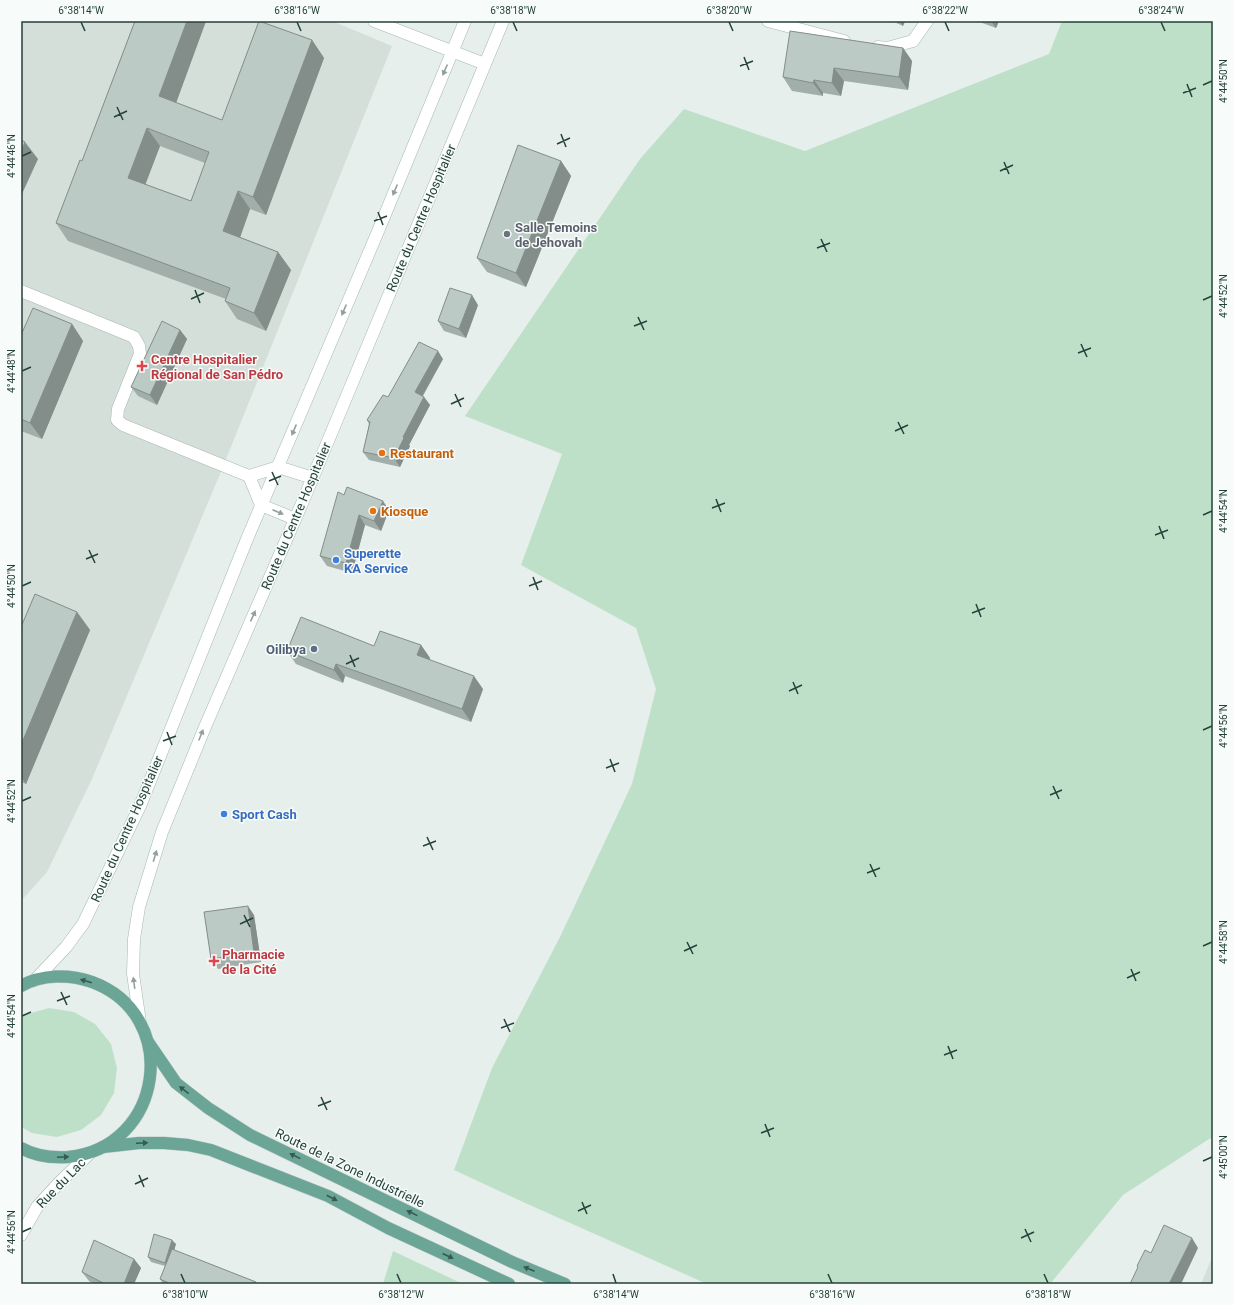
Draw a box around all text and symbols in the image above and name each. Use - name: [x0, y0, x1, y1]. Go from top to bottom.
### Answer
- text: 6°38'14"W: [58, 5, 104, 16]
- text: 6°38'16"W: [274, 5, 320, 16]
- text: 6°38'18"W: [490, 5, 536, 16]
- text: 6°38'20"W: [706, 5, 752, 16]
- text: 6°38'22"W: [922, 5, 968, 16]
- text: 6°38'24"W: [1138, 5, 1184, 16]
- text: 4°44'50"N: [1218, 59, 1229, 103]
- one-way arrow: [442, 65, 448, 77]
- text: 4°44'46"N: [6, 134, 17, 178]
- street label: Route du Centre Hospitalier: [383, 141, 459, 294]
- one-way arrow: [392, 184, 398, 196]
- place label: Salle Temoins de Jehovah: [515, 220, 598, 250]
- marker: Salle Temoins de Jehovah: [502, 229, 512, 239]
- text: 4°44'52"N: [1218, 274, 1229, 318]
- one-way arrow: [341, 304, 347, 316]
- text: 4°44'48"N: [6, 349, 17, 393]
- place label: Centre Hospitalier Régional de San Pédro: [151, 352, 283, 382]
- marker: Centre Hospitalier Régional de San Pédro: [136, 360, 148, 372]
- one-way arrow: [290, 424, 296, 436]
- street label: Route du Centre Hospitalier: [258, 439, 334, 592]
- place label: Restaurant: [390, 446, 454, 461]
- marker: Restaurant: [377, 448, 387, 458]
- text: 4°44'54"N: [1218, 489, 1229, 533]
- place label: Kiosque: [381, 504, 428, 519]
- marker: Kiosque: [368, 506, 378, 516]
- one-way arrow: [273, 509, 284, 515]
- place label: Superette KA Service: [344, 546, 408, 576]
- marker: Superette KA Service: [331, 555, 341, 565]
- text: 4°44'50"N: [6, 564, 17, 608]
- one-way arrow: [250, 610, 256, 621]
- place label: Oilibya: [266, 642, 306, 657]
- marker: Oilibya: [309, 644, 319, 654]
- text: 4°44'56"N: [1218, 704, 1229, 748]
- one-way arrow: [199, 728, 205, 740]
- street label: Route du Centre Hospitalier: [88, 753, 166, 905]
- text: 4°44'52"N: [6, 779, 17, 823]
- place label: Sport Cash: [232, 807, 297, 822]
- marker: Sport Cash: [219, 809, 229, 819]
- one-way arrow: [152, 850, 158, 862]
- text: 4°44'58"N: [1218, 920, 1229, 964]
- place label: Pharmacie de la Cité: [222, 947, 285, 977]
- marker: Pharmacie de la Cité: [209, 956, 219, 966]
- one-way arrow: [80, 977, 92, 983]
- one-way arrow: [131, 977, 137, 989]
- text: 4°44'54"N: [6, 994, 17, 1038]
- one-way arrow: [178, 1085, 189, 1094]
- street label: Route de la Zone Industrielle: [273, 1125, 427, 1211]
- text: 4°45'00"N: [1218, 1135, 1229, 1179]
- one-way arrow: [136, 1140, 149, 1146]
- one-way arrow: [57, 1153, 69, 1160]
- one-way arrow: [289, 1153, 301, 1159]
- street label: Rue du Lac: [33, 1155, 89, 1211]
- one-way arrow: [326, 1195, 337, 1202]
- text: 4°44'56"N: [6, 1210, 17, 1254]
- one-way arrow: [406, 1210, 417, 1216]
- one-way arrow: [443, 1253, 454, 1259]
- one-way arrow: [524, 1266, 535, 1272]
- text: 6°38'10"W: [162, 1289, 208, 1300]
- text: 6°38'12"W: [378, 1289, 424, 1300]
- text: 6°38'14"W: [593, 1289, 639, 1300]
- text: 6°38'16"W: [809, 1289, 855, 1300]
- text: 6°38'18"W: [1025, 1289, 1071, 1300]

